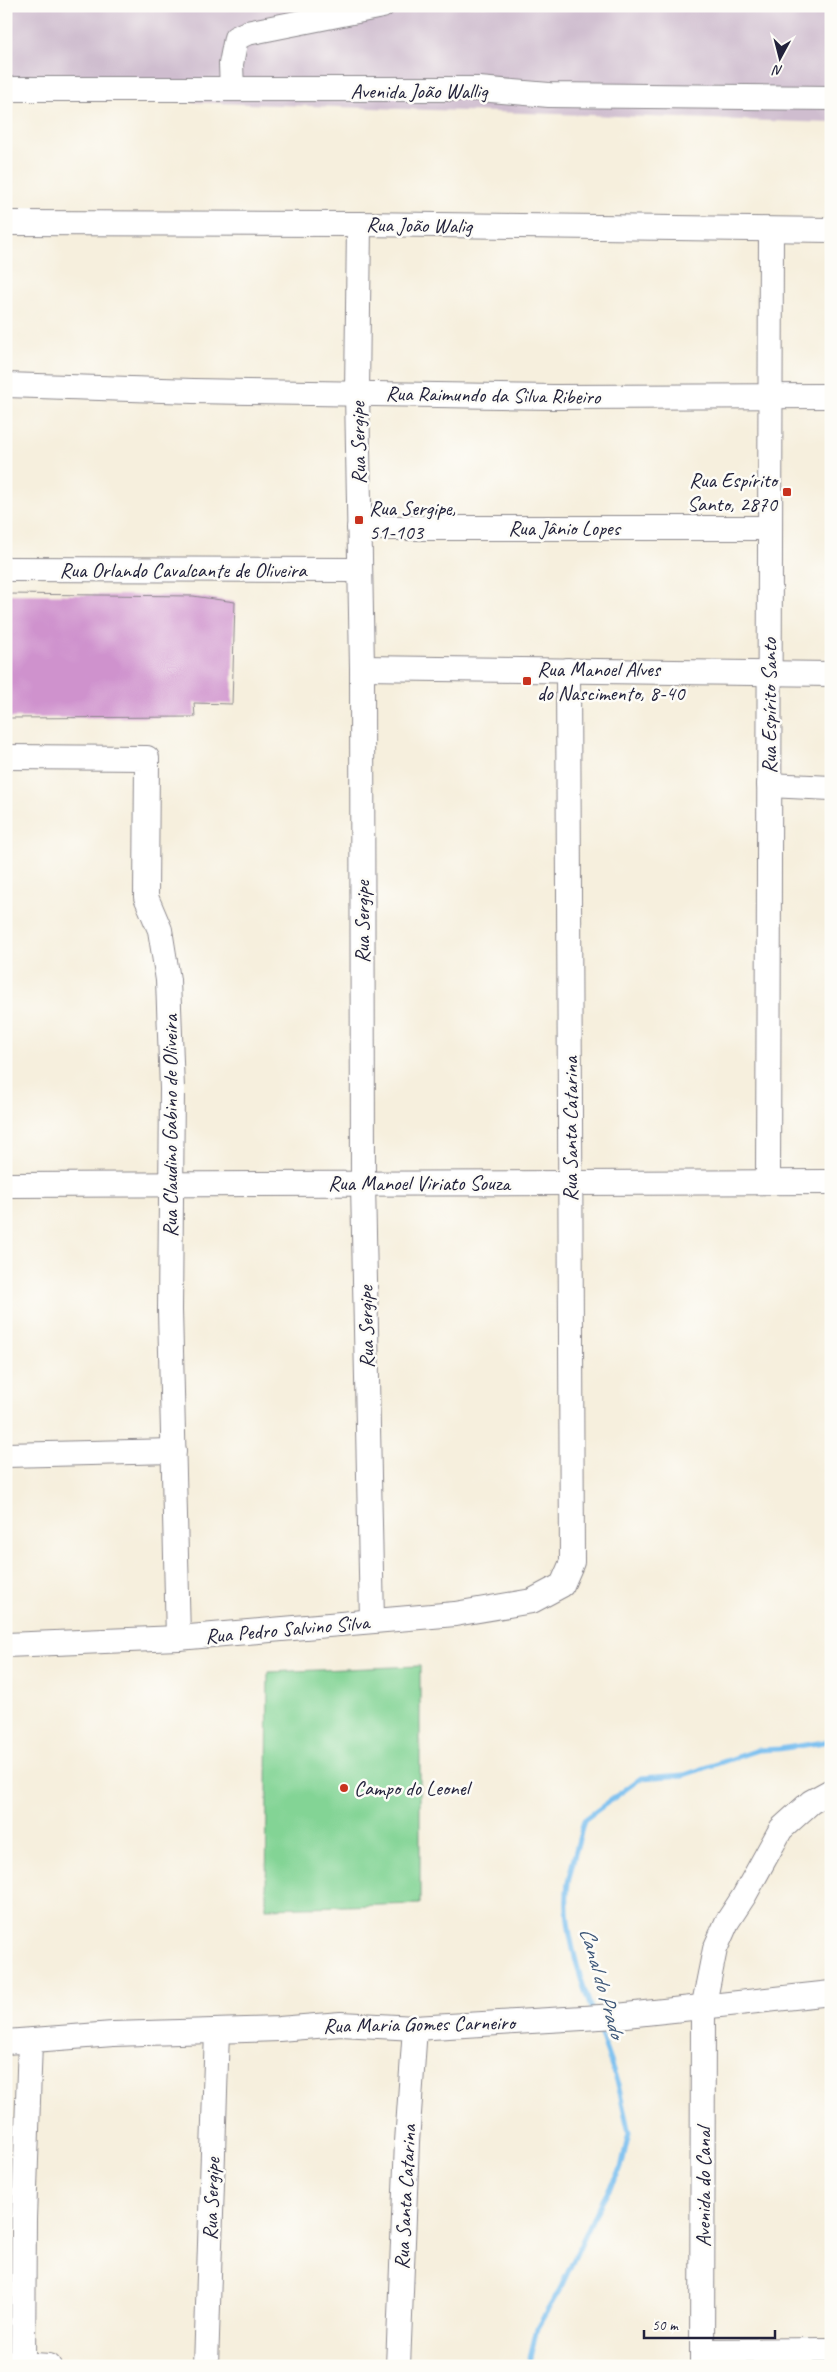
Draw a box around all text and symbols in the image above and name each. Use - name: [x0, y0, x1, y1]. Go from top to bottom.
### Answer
- north arrow: [754, 32, 804, 82]
- text: N: [771, 61, 784, 79]
- street label: Avenida João Wallig: [351, 78, 489, 104]
- street label: Rua João Walig: [366, 211, 474, 239]
- street label: Rua Raimundo da Silva Ribeiro: [385, 380, 602, 410]
- street label: Rua Sergipe: [344, 400, 372, 485]
- place label: Rua Espírito Santo, 2870: [687, 467, 780, 517]
- marker: Rua Espírito Santo, 2870: [781, 486, 793, 498]
- place label: Rua Sergipe, 51-103: [369, 495, 456, 545]
- marker: Rua Sergipe, 51-103: [353, 514, 365, 526]
- street label: Rua Jânio Lopes: [508, 515, 622, 541]
- street label: Rua Orlando Cavalcante de Oliveira: [59, 557, 308, 583]
- street label: Rua Espírito Santo: [756, 637, 782, 774]
- place label: Rua Manoel Alves do Nascimento, 8-40: [537, 656, 686, 706]
- marker: Rua Manoel Alves do Nascimento, 8-40: [521, 675, 533, 687]
- street label: Rua Sergipe: [349, 879, 375, 963]
- street label: Rua Claudino Gabino de Oliveira: [157, 1013, 183, 1237]
- street label: Rua Santa Catarina: [557, 1055, 583, 1201]
- street label: Rua Manoel Viriato Souza: [328, 1170, 512, 1196]
- street label: Rua Sergipe: [352, 1284, 380, 1369]
- street label: Rua Pedro Salvino Silva: [204, 1609, 372, 1649]
- place label: Campo do Leonel: [354, 1775, 472, 1801]
- marker: Campo do Leonel: [338, 1782, 350, 1794]
- water label: Canal do Prado: [573, 1924, 632, 2045]
- street label: Rua Maria Gomes Carneiro: [323, 2009, 518, 2039]
- street label: Rua Santa Catarina: [388, 2122, 422, 2270]
- street label: Avenida do Canal: [690, 2123, 716, 2247]
- street label: Rua Sergipe: [197, 2156, 225, 2241]
- scale bar: [644, 2307, 776, 2339]
- text: 50 m: [652, 2316, 679, 2335]

